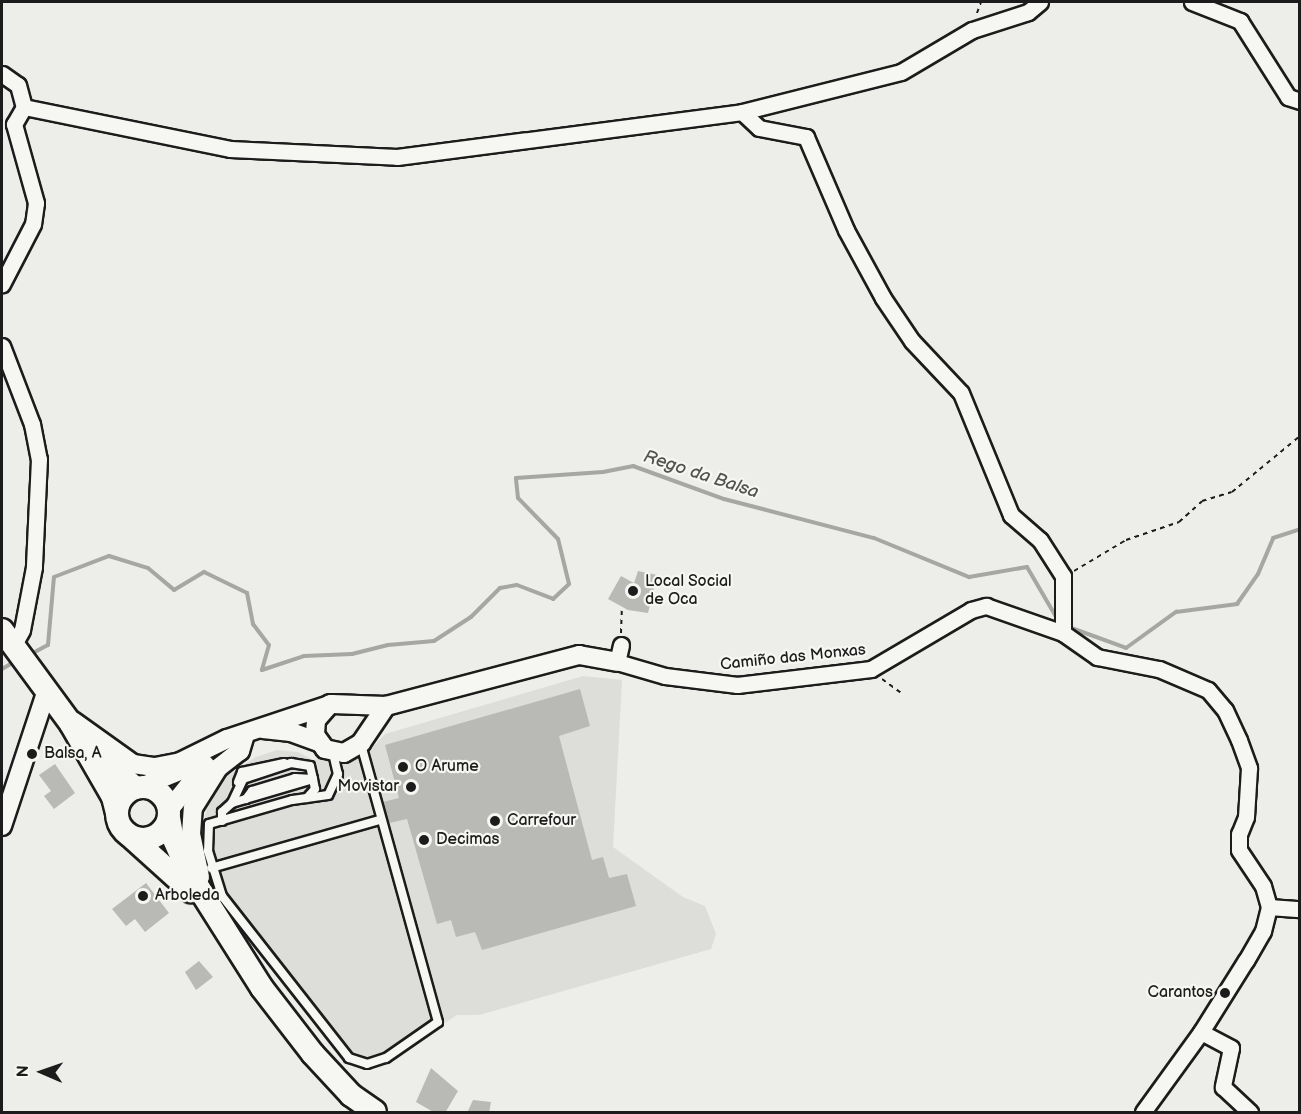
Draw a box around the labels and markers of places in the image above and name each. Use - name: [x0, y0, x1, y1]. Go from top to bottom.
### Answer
- place label: Local Social de Oca: [645, 572, 732, 610]
- marker: Local Social de Oca: [626, 584, 640, 598]
- place label: Balsa, A: [44, 744, 102, 764]
- marker: Balsa, A: [25, 747, 39, 761]
- place label: O Arume: [415, 757, 479, 777]
- marker: O Arume: [396, 760, 410, 774]
- place label: Movistar: [338, 777, 399, 797]
- marker: Movistar: [404, 780, 418, 794]
- place label: Carrefour: [507, 811, 576, 831]
- marker: Carrefour: [488, 814, 502, 828]
- place label: Decimas: [436, 830, 499, 850]
- marker: Decimas: [417, 833, 431, 847]
- place label: Arboleda: [155, 886, 220, 906]
- marker: Arboleda: [136, 889, 150, 903]
- place label: Carantos: [1148, 983, 1213, 1003]
- marker: Carantos: [1218, 986, 1232, 1000]

